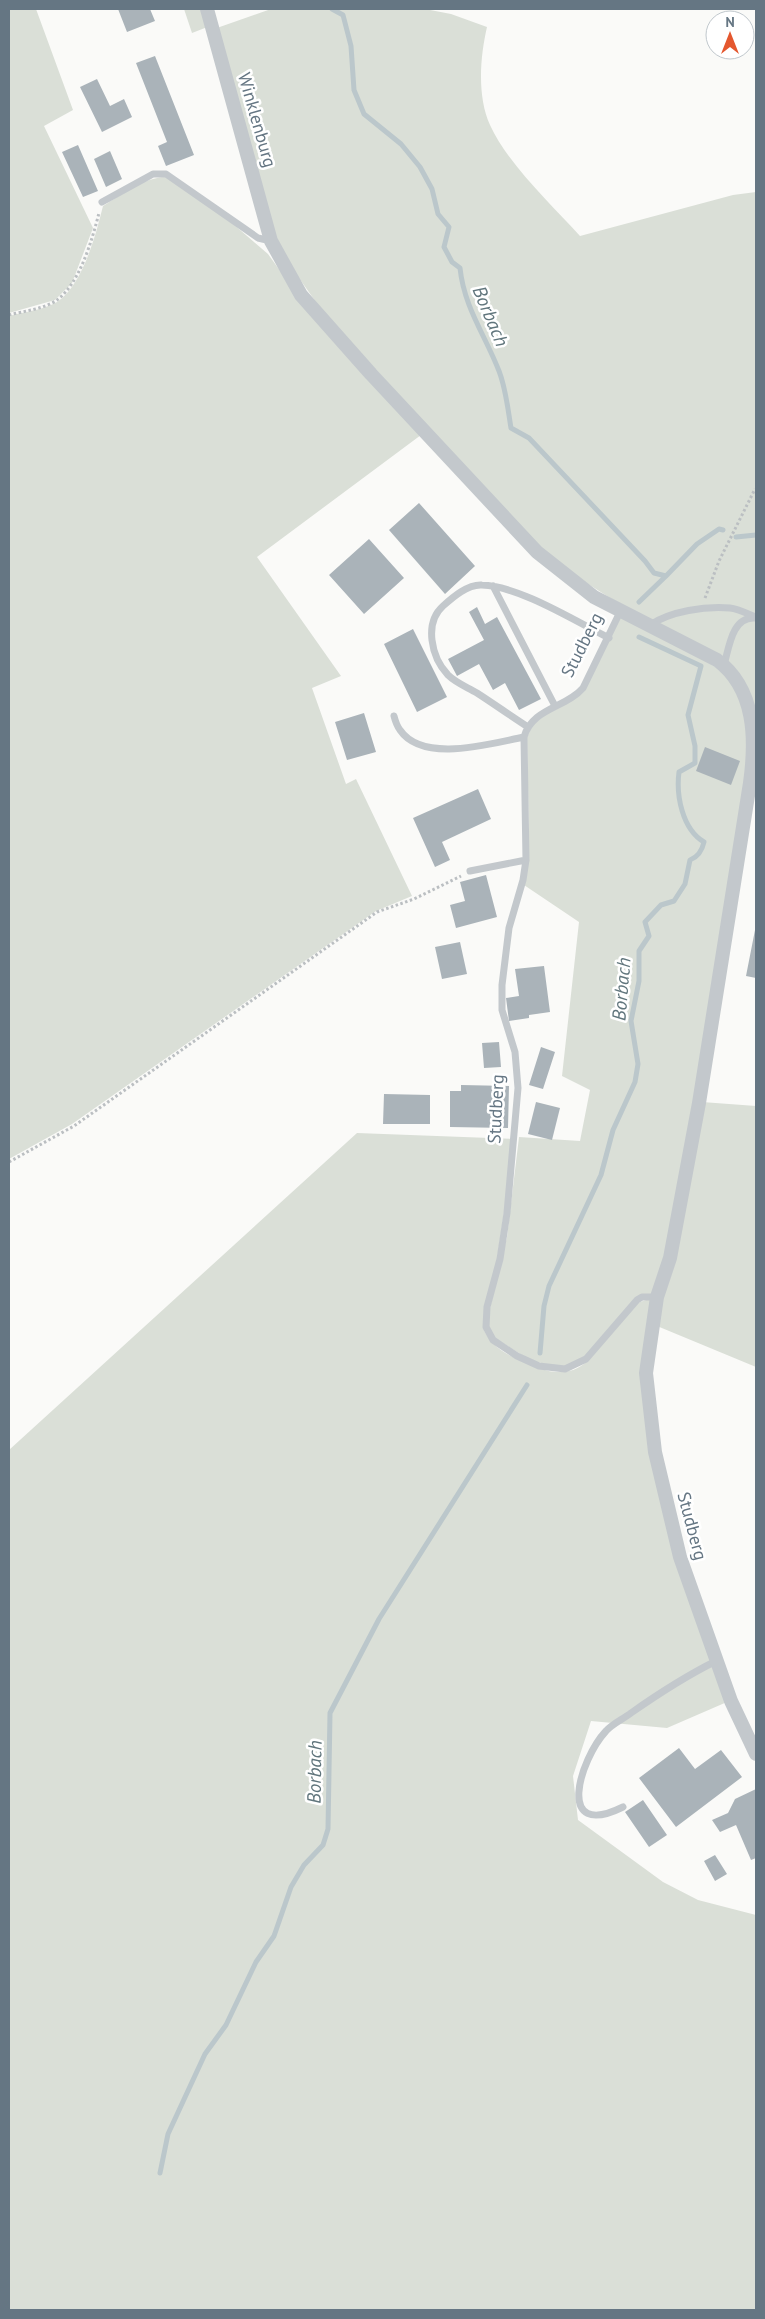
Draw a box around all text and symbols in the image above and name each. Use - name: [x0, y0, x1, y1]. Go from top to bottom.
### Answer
- north arrow: [705, 10, 755, 60]
- text: N: [725, 13, 735, 31]
- street label: Winklenburg: [233, 70, 282, 170]
- water label: Borbach: [468, 282, 514, 350]
- street label: Studberg: [555, 608, 608, 681]
- water label: Borbach: [606, 956, 636, 1022]
- street label: Studberg: [482, 1074, 509, 1144]
- street label: Studberg: [672, 1489, 713, 1563]
- water label: Borbach: [301, 1740, 327, 1804]

